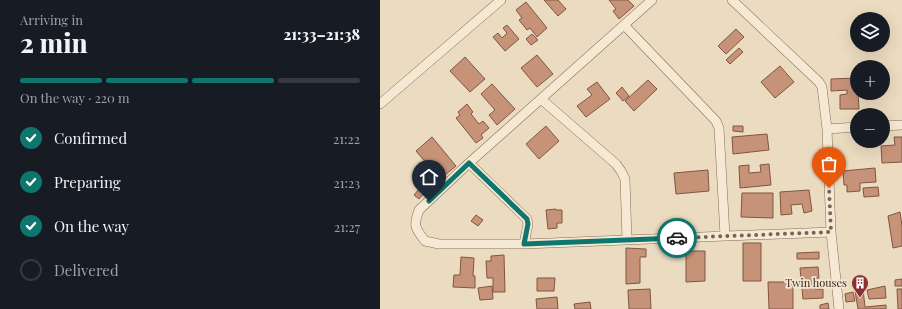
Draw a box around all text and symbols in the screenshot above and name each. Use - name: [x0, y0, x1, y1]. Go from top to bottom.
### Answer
- text: Arriving in: [20, 11, 83, 28]
- map controls: [850, 12, 890, 148]
- button: layers: [850, 12, 890, 52]
- text: 21:33–21:38: [283, 24, 360, 44]
- text: 2 min: [20, 25, 88, 60]
- button: +: [850, 60, 890, 100]
- text: On the way · 220 m: [20, 89, 130, 106]
- button: −: [850, 108, 890, 148]
- icon: check: [20, 127, 42, 149]
- text: Confirmed: [54, 128, 127, 148]
- text: 21:22: [333, 130, 360, 147]
- pin: [812, 147, 846, 188]
- icon: bag: [818, 153, 840, 175]
- pin: [412, 160, 446, 201]
- icon: home: [418, 166, 440, 188]
- icon: check: [20, 171, 42, 193]
- text: Preparing: [54, 172, 121, 192]
- text: 21:23: [333, 174, 360, 191]
- icon: check: [20, 215, 42, 237]
- text: On the way: [54, 216, 129, 236]
- text: 21:27: [334, 218, 360, 235]
- courier: [657, 218, 697, 258]
- icon: car: [666, 227, 688, 249]
- text: Delivered: [54, 260, 119, 280]
- building icon: Twin houses: [850, 273, 870, 298]
- place label: Twin houses: [785, 275, 847, 290]

